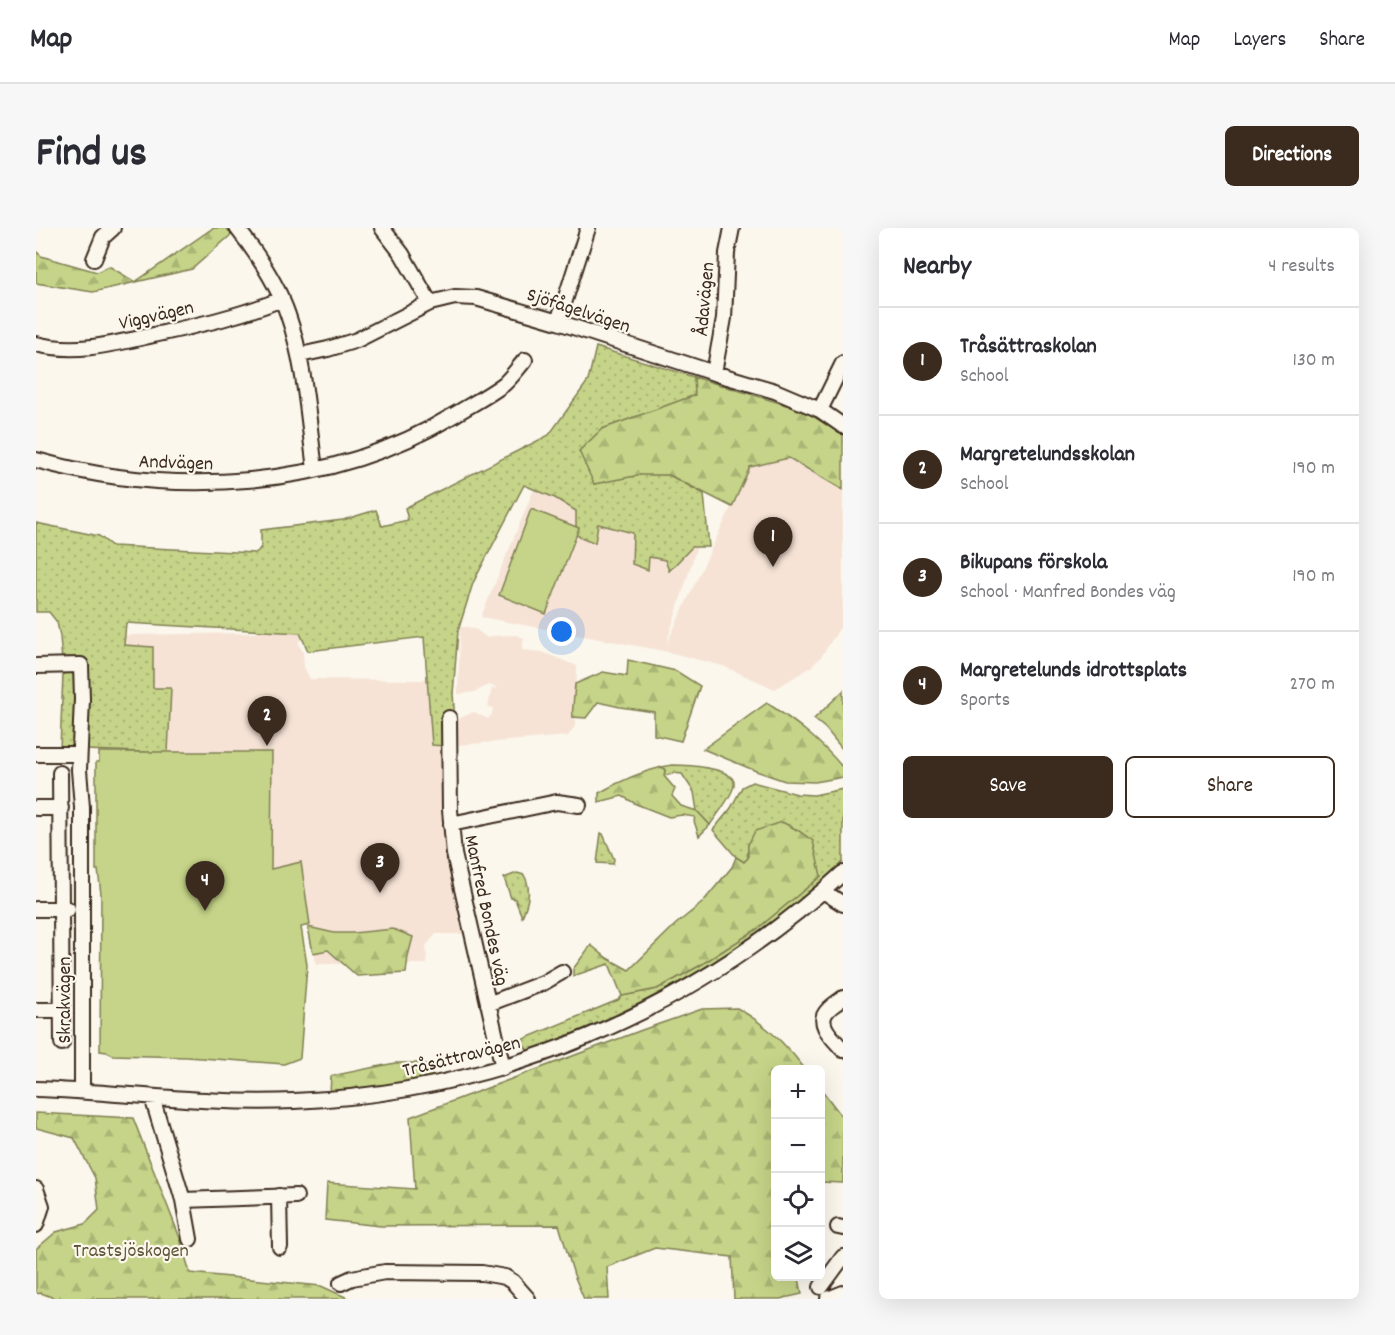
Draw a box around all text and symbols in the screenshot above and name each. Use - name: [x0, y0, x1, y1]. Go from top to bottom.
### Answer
- text: Map: [30, 21, 72, 61]
- text: Map: [1169, 26, 1200, 56]
- text: Layers: [1233, 26, 1286, 56]
- text: Share: [1319, 26, 1365, 56]
- text: Find us: [36, 126, 147, 186]
- button: Directions: [1225, 126, 1359, 186]
- text: Nearby: [903, 249, 971, 286]
- text: 4 results: [1268, 253, 1335, 281]
- street label: Ådavägen: [689, 261, 723, 337]
- street label: Sjöfågelvägen: [523, 282, 633, 342]
- street label: Viggvägen: [117, 295, 197, 339]
- text: Tråsättraskolan: [960, 332, 1097, 363]
- text: 1: [920, 347, 925, 375]
- text: 130 m: [1293, 347, 1335, 375]
- text: School: [960, 363, 1009, 391]
- text: Margretelundsskolan: [960, 440, 1135, 471]
- street label: Andvägen: [138, 449, 214, 479]
- text: 2: [918, 455, 927, 483]
- text: 190 m: [1292, 455, 1335, 483]
- text: School: [960, 471, 1009, 499]
- pin: 1: [754, 518, 792, 567]
- text: Bikupans förskola: [960, 548, 1107, 579]
- text: 3: [918, 563, 927, 591]
- text: 190 m: [1292, 563, 1335, 591]
- text: School · Manfred Bondes väg: [960, 579, 1176, 607]
- your location: [547, 617, 576, 646]
- text: Margretelunds idrottsplats: [960, 656, 1187, 687]
- text: 4: [918, 671, 927, 699]
- text: 270 m: [1289, 671, 1335, 699]
- text: Sports: [960, 687, 1010, 715]
- pin: 2: [248, 696, 286, 746]
- button: Save: [903, 756, 1113, 818]
- button: Share: [1125, 756, 1335, 818]
- street label: Manfred Bondes väg: [455, 833, 515, 989]
- pin: 3: [360, 844, 400, 893]
- pin: 4: [186, 862, 224, 911]
- street label: Skrakvägen: [52, 956, 80, 1044]
- street label: Tråsättravägen: [400, 1030, 524, 1086]
- map controls: [771, 1065, 825, 1281]
- button: +: [771, 1065, 825, 1119]
- button: −: [771, 1119, 825, 1173]
- button: locate: [771, 1173, 825, 1227]
- button: layers: [771, 1227, 825, 1281]
- park label: Trastsjöskogen: [73, 1238, 189, 1266]

